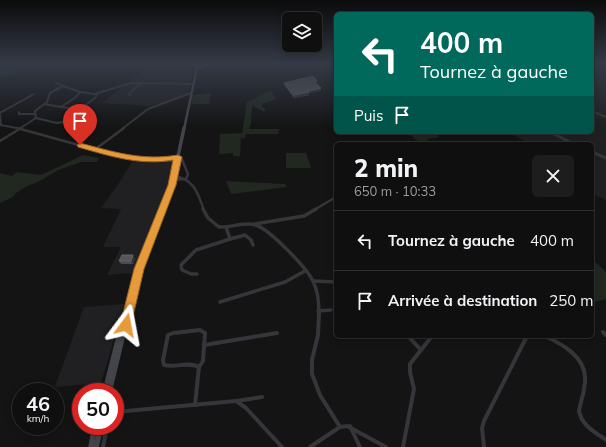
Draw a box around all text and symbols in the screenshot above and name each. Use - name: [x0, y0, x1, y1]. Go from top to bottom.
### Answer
- map controls: [282, 12, 322, 52]
- button: layers: [282, 12, 322, 52]
- text: 400 m: [420, 25, 503, 60]
- icon: left: [354, 28, 406, 80]
- text: Tournez à gauche: [420, 60, 568, 83]
- pin: [63, 104, 97, 145]
- icon: arrive: [391, 104, 413, 126]
- text: Puis: [354, 106, 383, 125]
- icon: arrive: [69, 110, 91, 132]
- text: 2 min: [354, 153, 418, 183]
- button: close: [532, 155, 574, 197]
- text: 650 m · 10:33: [354, 183, 436, 199]
- icon: left: [354, 230, 376, 252]
- text: Tournez à gauche: [388, 231, 515, 250]
- text: 400 m: [530, 231, 574, 250]
- icon: arrive: [354, 290, 376, 312]
- text: Arrivée à destination: [388, 291, 537, 310]
- text: 250 m: [549, 291, 593, 310]
- position arrow: [105, 304, 147, 346]
- speed limit sign: 50: [72, 383, 124, 435]
- text: 46: [26, 391, 50, 416]
- text: km/h: [27, 412, 49, 425]

